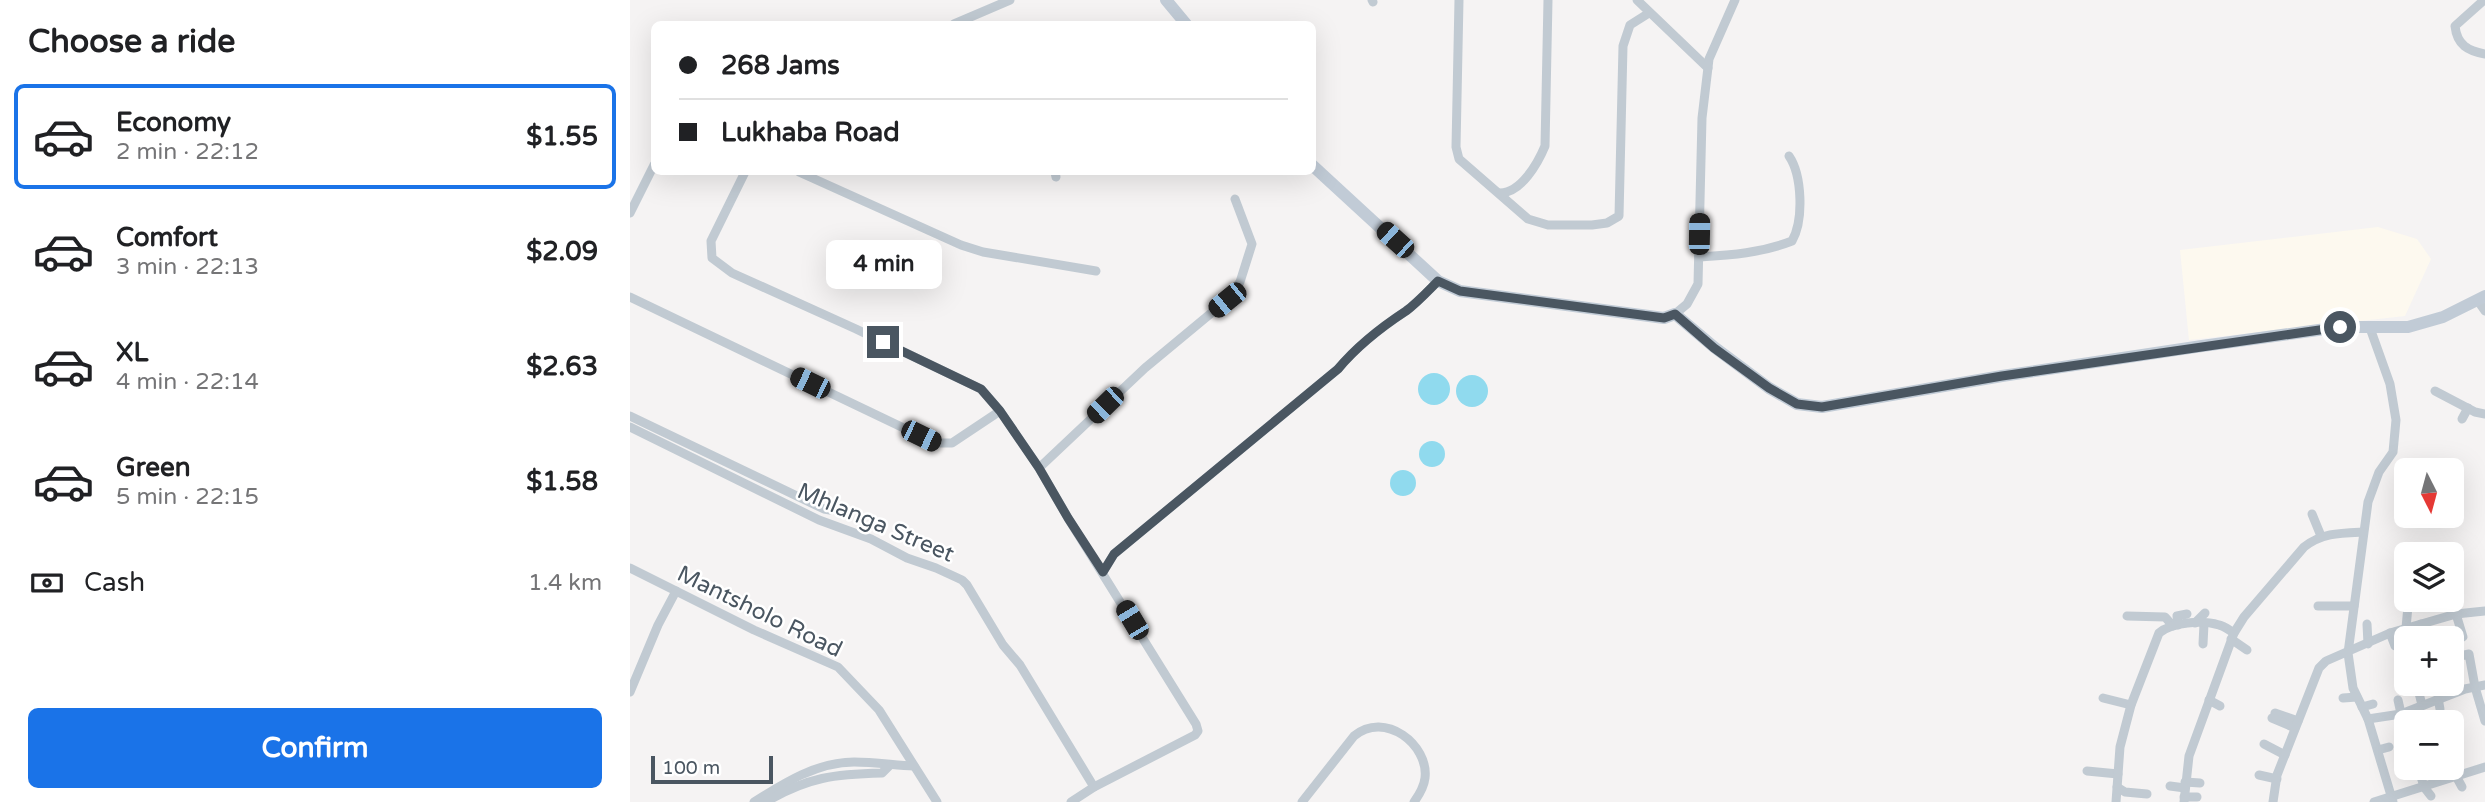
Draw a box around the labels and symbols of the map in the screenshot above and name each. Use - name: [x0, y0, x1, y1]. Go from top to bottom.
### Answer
- car: [1689, 213, 1710, 255]
- car: [1373, 218, 1418, 262]
- callout: 4 min: [825, 240, 941, 290]
- car: [1205, 279, 1250, 321]
- route start: [2324, 311, 2356, 343]
- route end: [867, 326, 899, 358]
- car: [787, 364, 834, 402]
- car: [1083, 383, 1128, 427]
- car: [898, 417, 945, 455]
- north arrow: [2394, 458, 2464, 528]
- street label: Mhlanga Street: [793, 477, 959, 569]
- street label: Mantsholo Road: [672, 560, 847, 664]
- car: [1113, 597, 1152, 643]
- scale bar: [651, 753, 774, 785]

